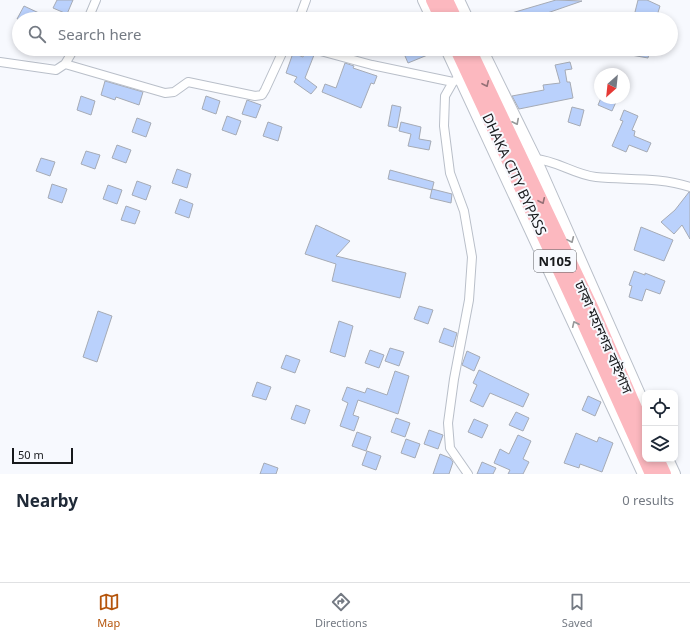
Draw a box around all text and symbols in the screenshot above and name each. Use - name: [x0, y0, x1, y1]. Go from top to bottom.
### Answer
- search box: [12, 12, 678, 56]
- icon: search: [26, 23, 48, 45]
- text: Search here: [58, 24, 141, 44]
- north arrow: [594, 68, 630, 104]
- one-way arrow: [481, 80, 489, 88]
- street label: DHAKA CITY BYPASS: [478, 110, 552, 238]
- one-way arrow: [511, 118, 519, 125]
- one-way arrow: [537, 197, 545, 205]
- one-way arrow: [566, 235, 574, 243]
- road number: N105: [534, 250, 576, 272]
- street label: ঢাকা মহানগর বাইপাস: [570, 277, 637, 397]
- one-way arrow: [572, 321, 580, 329]
- map controls: [642, 390, 678, 462]
- button: locate: [642, 390, 678, 426]
- button: layers: [642, 426, 678, 462]
- scale bar: [12, 446, 73, 465]
- text: 50 m: [18, 447, 44, 462]
- text: Nearby: [16, 489, 78, 512]
- text: 0 results: [622, 491, 674, 509]
- tab: Map: [97, 591, 120, 630]
- tab: Directions: [315, 591, 367, 630]
- tab: Saved: [562, 591, 593, 630]

